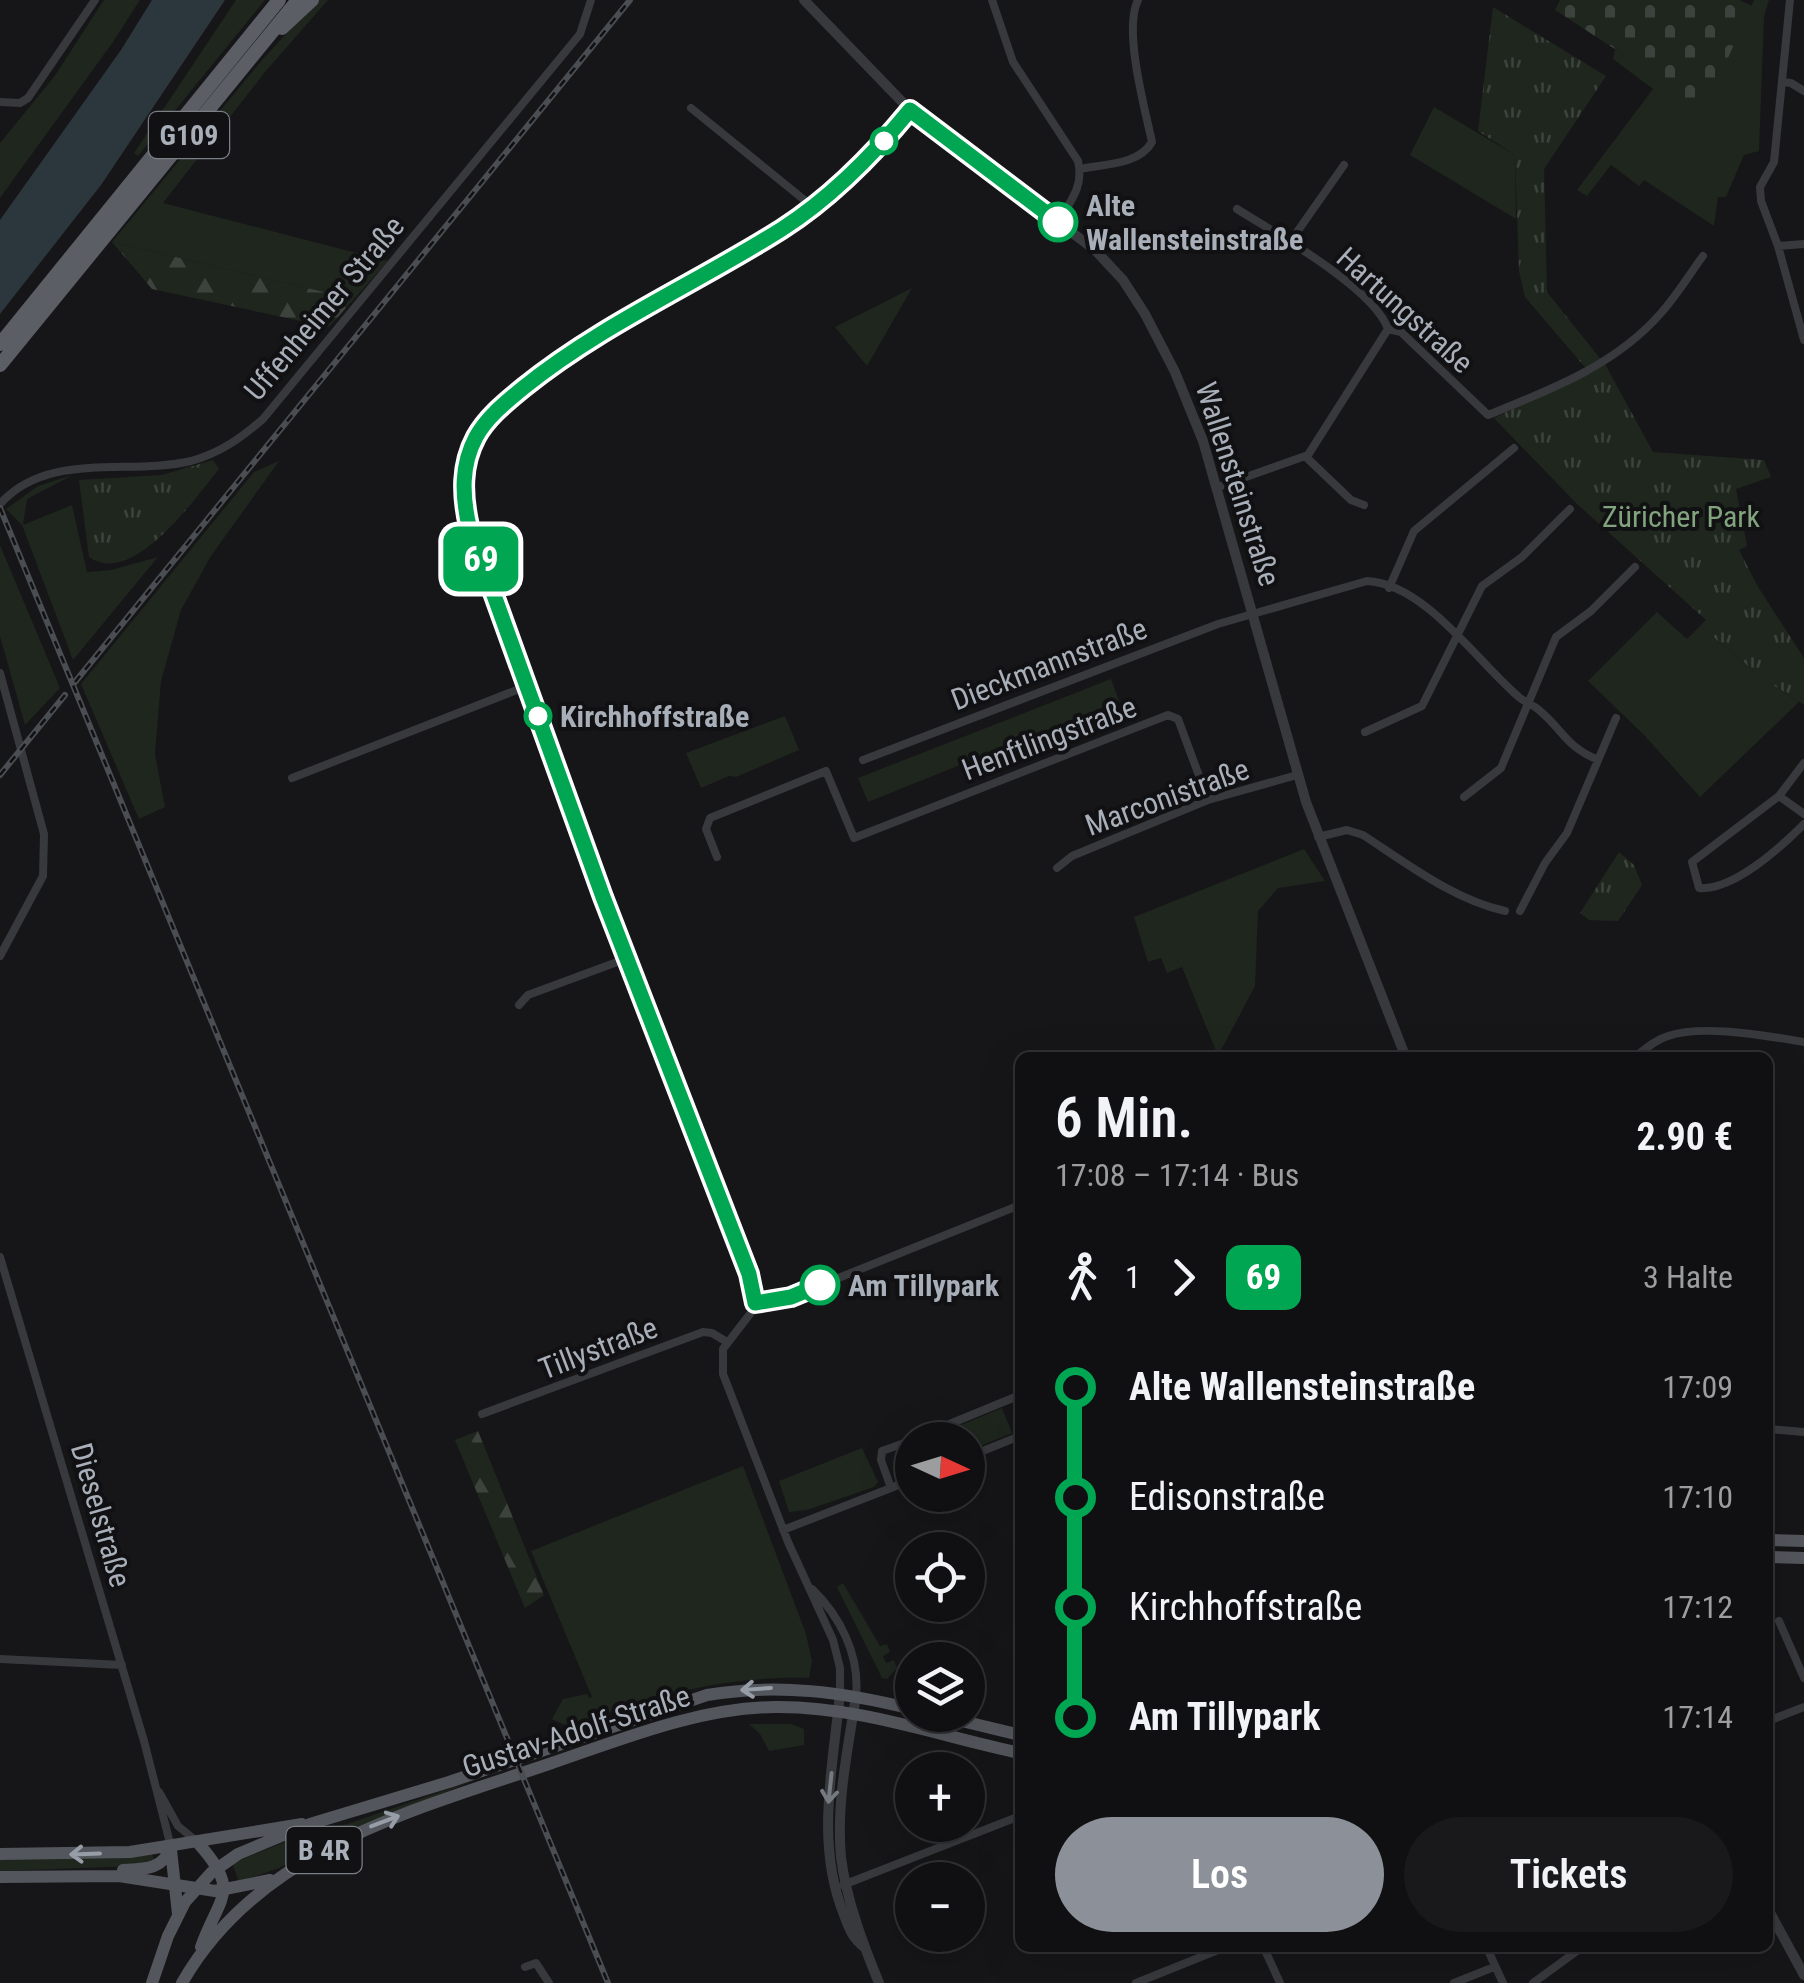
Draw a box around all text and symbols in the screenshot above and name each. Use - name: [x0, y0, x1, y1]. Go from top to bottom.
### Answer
- road number: G109: [149, 112, 229, 158]
- unlabelled marker: [871, 128, 897, 154]
- place label: Alte Wallensteinstraße: [1086, 188, 1303, 257]
- marker: Alte Wallensteinstraße: [1039, 203, 1077, 241]
- street label: Uffenheimer Straße: [237, 209, 411, 407]
- street label: Hartungstraße: [1330, 240, 1480, 380]
- street label: Wallensteinstraße: [1189, 378, 1287, 590]
- park label: Züricher Park: [1602, 499, 1760, 534]
- line badge: 69: [436, 526, 526, 592]
- text: 69: [463, 539, 499, 580]
- street label: Dieckmannstraße: [946, 611, 1152, 717]
- street label: Henftlingstraße: [957, 689, 1141, 787]
- place label: Kirchhoffstraße: [560, 699, 749, 734]
- marker: Kirchhoffstraße: [525, 703, 551, 729]
- street label: Marconistraße: [1080, 751, 1254, 843]
- text: 6 Min.: [1055, 1086, 1193, 1150]
- text: 2.90 €: [1636, 1115, 1733, 1159]
- text: 17:08 – 17:14 · Bus: [1055, 1156, 1299, 1194]
- icon: walk: [1055, 1250, 1110, 1305]
- icon: forward: [1156, 1250, 1211, 1305]
- text: 69: [1246, 1257, 1281, 1298]
- text: 1: [1125, 1258, 1141, 1296]
- text: 3 Halte: [1643, 1258, 1733, 1296]
- marker: Am Tillypark: [801, 1266, 839, 1304]
- place label: Am Tillypark: [848, 1268, 1000, 1303]
- street label: Tillystraße: [534, 1309, 662, 1387]
- text: Alte Wallensteinstraße: [1129, 1365, 1475, 1409]
- text: 17:09: [1662, 1368, 1733, 1406]
- north arrow: [895, 1422, 985, 1512]
- map controls: [895, 1422, 985, 1952]
- street label: Dieselstraße: [64, 1439, 138, 1591]
- text: Edisonstraße: [1129, 1475, 1325, 1519]
- text: 17:10: [1662, 1478, 1733, 1516]
- button: locate: [895, 1532, 985, 1622]
- text: Kirchhoffstraße: [1129, 1585, 1362, 1629]
- text: 17:12: [1662, 1588, 1733, 1626]
- button: layers: [895, 1642, 985, 1732]
- street label: Gustav-Adolf-Straße: [458, 1678, 694, 1784]
- one-way arrow: [740, 1680, 773, 1699]
- text: Am Tillypark: [1129, 1695, 1320, 1739]
- text: 17:14: [1662, 1698, 1733, 1736]
- button: +: [895, 1752, 985, 1842]
- one-way arrow: [820, 1771, 839, 1804]
- one-way arrow: [369, 1811, 399, 1829]
- button: Los: [1055, 1817, 1384, 1932]
- button: Tickets: [1404, 1817, 1733, 1932]
- road number: B 4R: [286, 1827, 362, 1873]
- one-way arrow: [70, 1845, 102, 1864]
- button: −: [895, 1862, 985, 1952]

